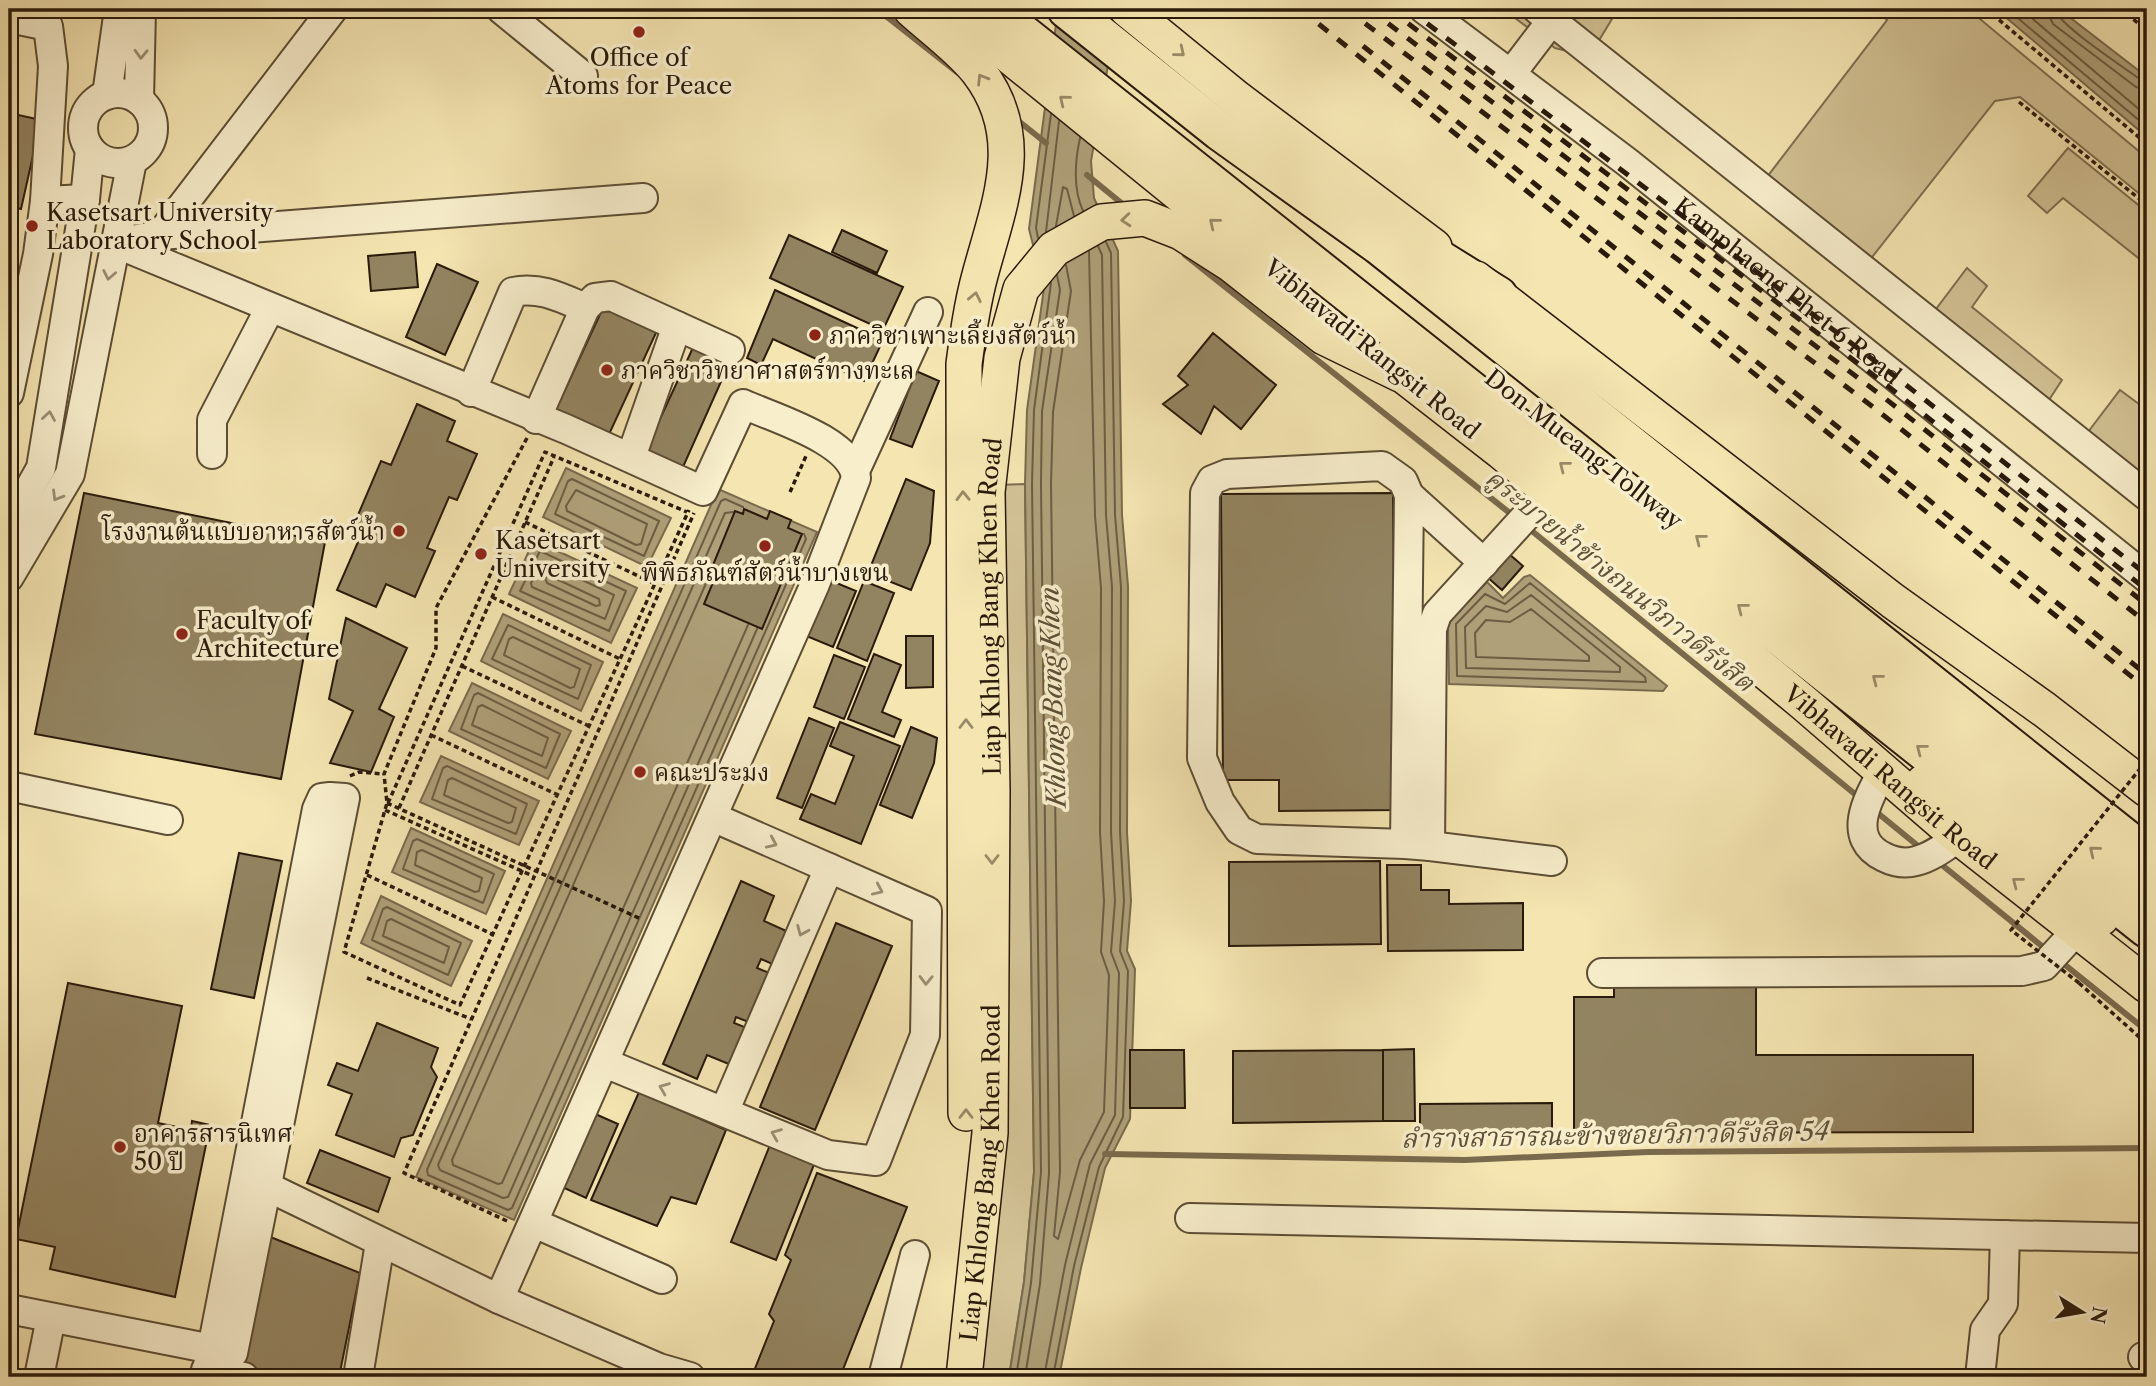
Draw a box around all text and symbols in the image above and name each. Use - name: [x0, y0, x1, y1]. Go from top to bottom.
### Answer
- marker: Office of Atoms for Peace: [631, 24, 647, 40]
- place label: Office of Atoms for Peace: [545, 43, 732, 100]
- one-way arrow: [1171, 44, 1184, 56]
- one-way arrow: [133, 49, 148, 60]
- one-way arrow: [977, 74, 990, 87]
- one-way arrow: [1059, 95, 1071, 108]
- street label: Kamphaeng Phet 6 Road: [1668, 191, 1907, 390]
- place label: Kasetsart University Laboratory School: [46, 198, 274, 255]
- one-way arrow: [1120, 212, 1131, 227]
- marker: Kasetsart University Laboratory School: [24, 218, 40, 234]
- one-way arrow: [1210, 218, 1222, 231]
- street label: Vibhavadi Rangsit Road: [1257, 252, 1486, 445]
- one-way arrow: [102, 269, 117, 281]
- one-way arrow: [966, 291, 981, 303]
- place label: ภาควิชาเพาะเลี้ยงสัตว์น้ำ: [829, 318, 1076, 350]
- marker: ภาควิชาเพาะเลี้ยงสัตว์น้ำ: [807, 327, 823, 343]
- place label: ภาควิชาวิทยาศาสตร์ทางทะเล: [621, 355, 914, 385]
- marker: ภาควิชาวิทยาศาสตร์ทางทะเล: [599, 362, 615, 378]
- street label: Don Mueang Tollway: [1479, 363, 1689, 536]
- one-way arrow: [41, 411, 56, 422]
- street label: Liap Khlong Bang Khen Road: [972, 436, 1008, 776]
- water label: คูระบายน้ำข้างถนนวิภาวดีรังสิต: [1479, 459, 1763, 699]
- one-way arrow: [1559, 462, 1572, 475]
- one-way arrow: [52, 488, 65, 501]
- one-way arrow: [956, 490, 971, 501]
- place label: โรงงานต้นแบบอาหารสัตว์น้ำ: [101, 514, 385, 546]
- marker: โรงงานต้นแบบอาหารสัตว์น้ำ: [391, 523, 407, 539]
- place label: Kasetsart University: [495, 526, 611, 583]
- one-way arrow: [1695, 535, 1707, 548]
- marker: พิพิธภัณฑ์สัตว์น้ำบางเขน: [757, 538, 773, 554]
- marker: Kasetsart University: [473, 546, 489, 562]
- place label: พิพิธภัณฑ์สัตว์น้ำบางเขน: [641, 555, 889, 587]
- water label: Khlong Bang Khen: [1033, 586, 1073, 810]
- one-way arrow: [1738, 603, 1750, 616]
- place label: Faculty of Architecture: [195, 606, 340, 663]
- marker: Faculty of Architecture: [174, 626, 190, 642]
- one-way arrow: [1873, 674, 1885, 687]
- street label: Vibhavadi Rangsit Road: [1778, 678, 2002, 876]
- one-way arrow: [958, 718, 974, 728]
- one-way arrow: [1916, 744, 1928, 757]
- place label: คณะประมง: [654, 758, 769, 787]
- marker: คณะประมง: [632, 764, 648, 780]
- one-way arrow: [765, 835, 777, 849]
- one-way arrow: [2089, 846, 2101, 859]
- one-way arrow: [984, 854, 1000, 865]
- one-way arrow: [2012, 878, 2024, 891]
- one-way arrow: [870, 882, 883, 896]
- one-way arrow: [796, 923, 810, 936]
- one-way arrow: [918, 974, 933, 985]
- street label: Liap Khlong Bang Khen Road: [953, 1004, 1005, 1343]
- one-way arrow: [659, 1082, 672, 1096]
- one-way arrow: [958, 1109, 974, 1119]
- water label: ลำรางสาธารณะข้างซอยวิภาวดีรังสิต 54: [1401, 1115, 1831, 1155]
- place label: อาคารสารนิเทศ 50 ปี: [134, 1119, 292, 1176]
- one-way arrow: [771, 1128, 783, 1142]
- marker: อาคารสารนิเทศ 50 ปี: [112, 1139, 128, 1155]
- north arrow: [2048, 1278, 2118, 1348]
- text: N: [2085, 1305, 2111, 1325]

